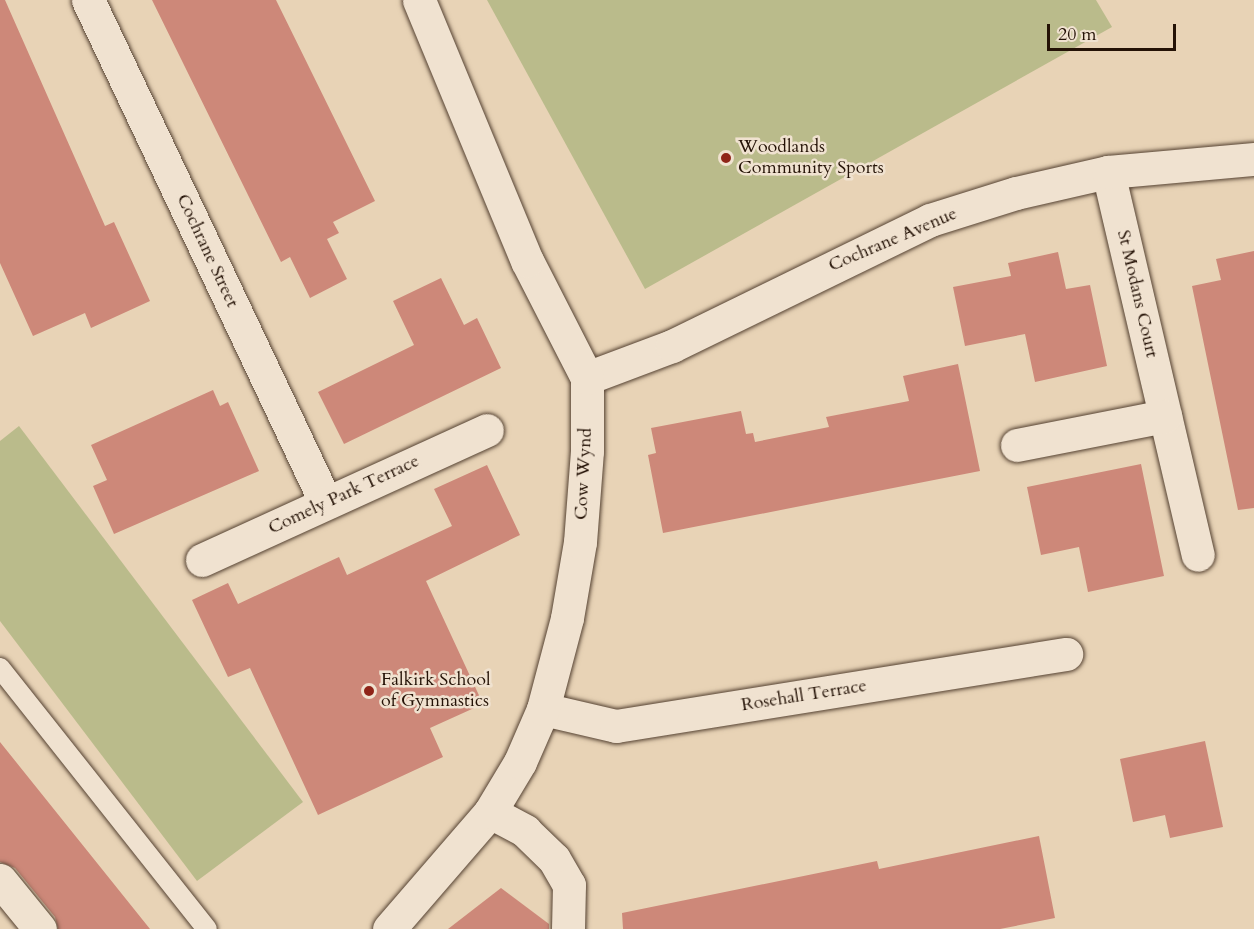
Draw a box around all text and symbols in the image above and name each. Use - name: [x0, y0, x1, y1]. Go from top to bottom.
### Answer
- scale bar: [1050, 12, 1179, 50]
- text: 20 m: [1058, 22, 1097, 47]
- place label: Woodlands Community Sports: [738, 137, 884, 180]
- marker: Woodlands Community Sports: [719, 151, 733, 165]
- street label: Cochrane Street: [171, 191, 243, 311]
- street label: Cochrane Avenue: [825, 203, 961, 277]
- street label: St Modans Court: [1112, 228, 1162, 360]
- street label: Cow Wynd: [571, 428, 597, 520]
- street label: Comely Park Terrace: [265, 451, 423, 539]
- place label: Falkirk School of Gymnastics: [381, 670, 490, 712]
- street label: Rosehall Terrace: [740, 675, 868, 717]
- marker: Falkirk School of Gymnastics: [362, 684, 376, 698]

